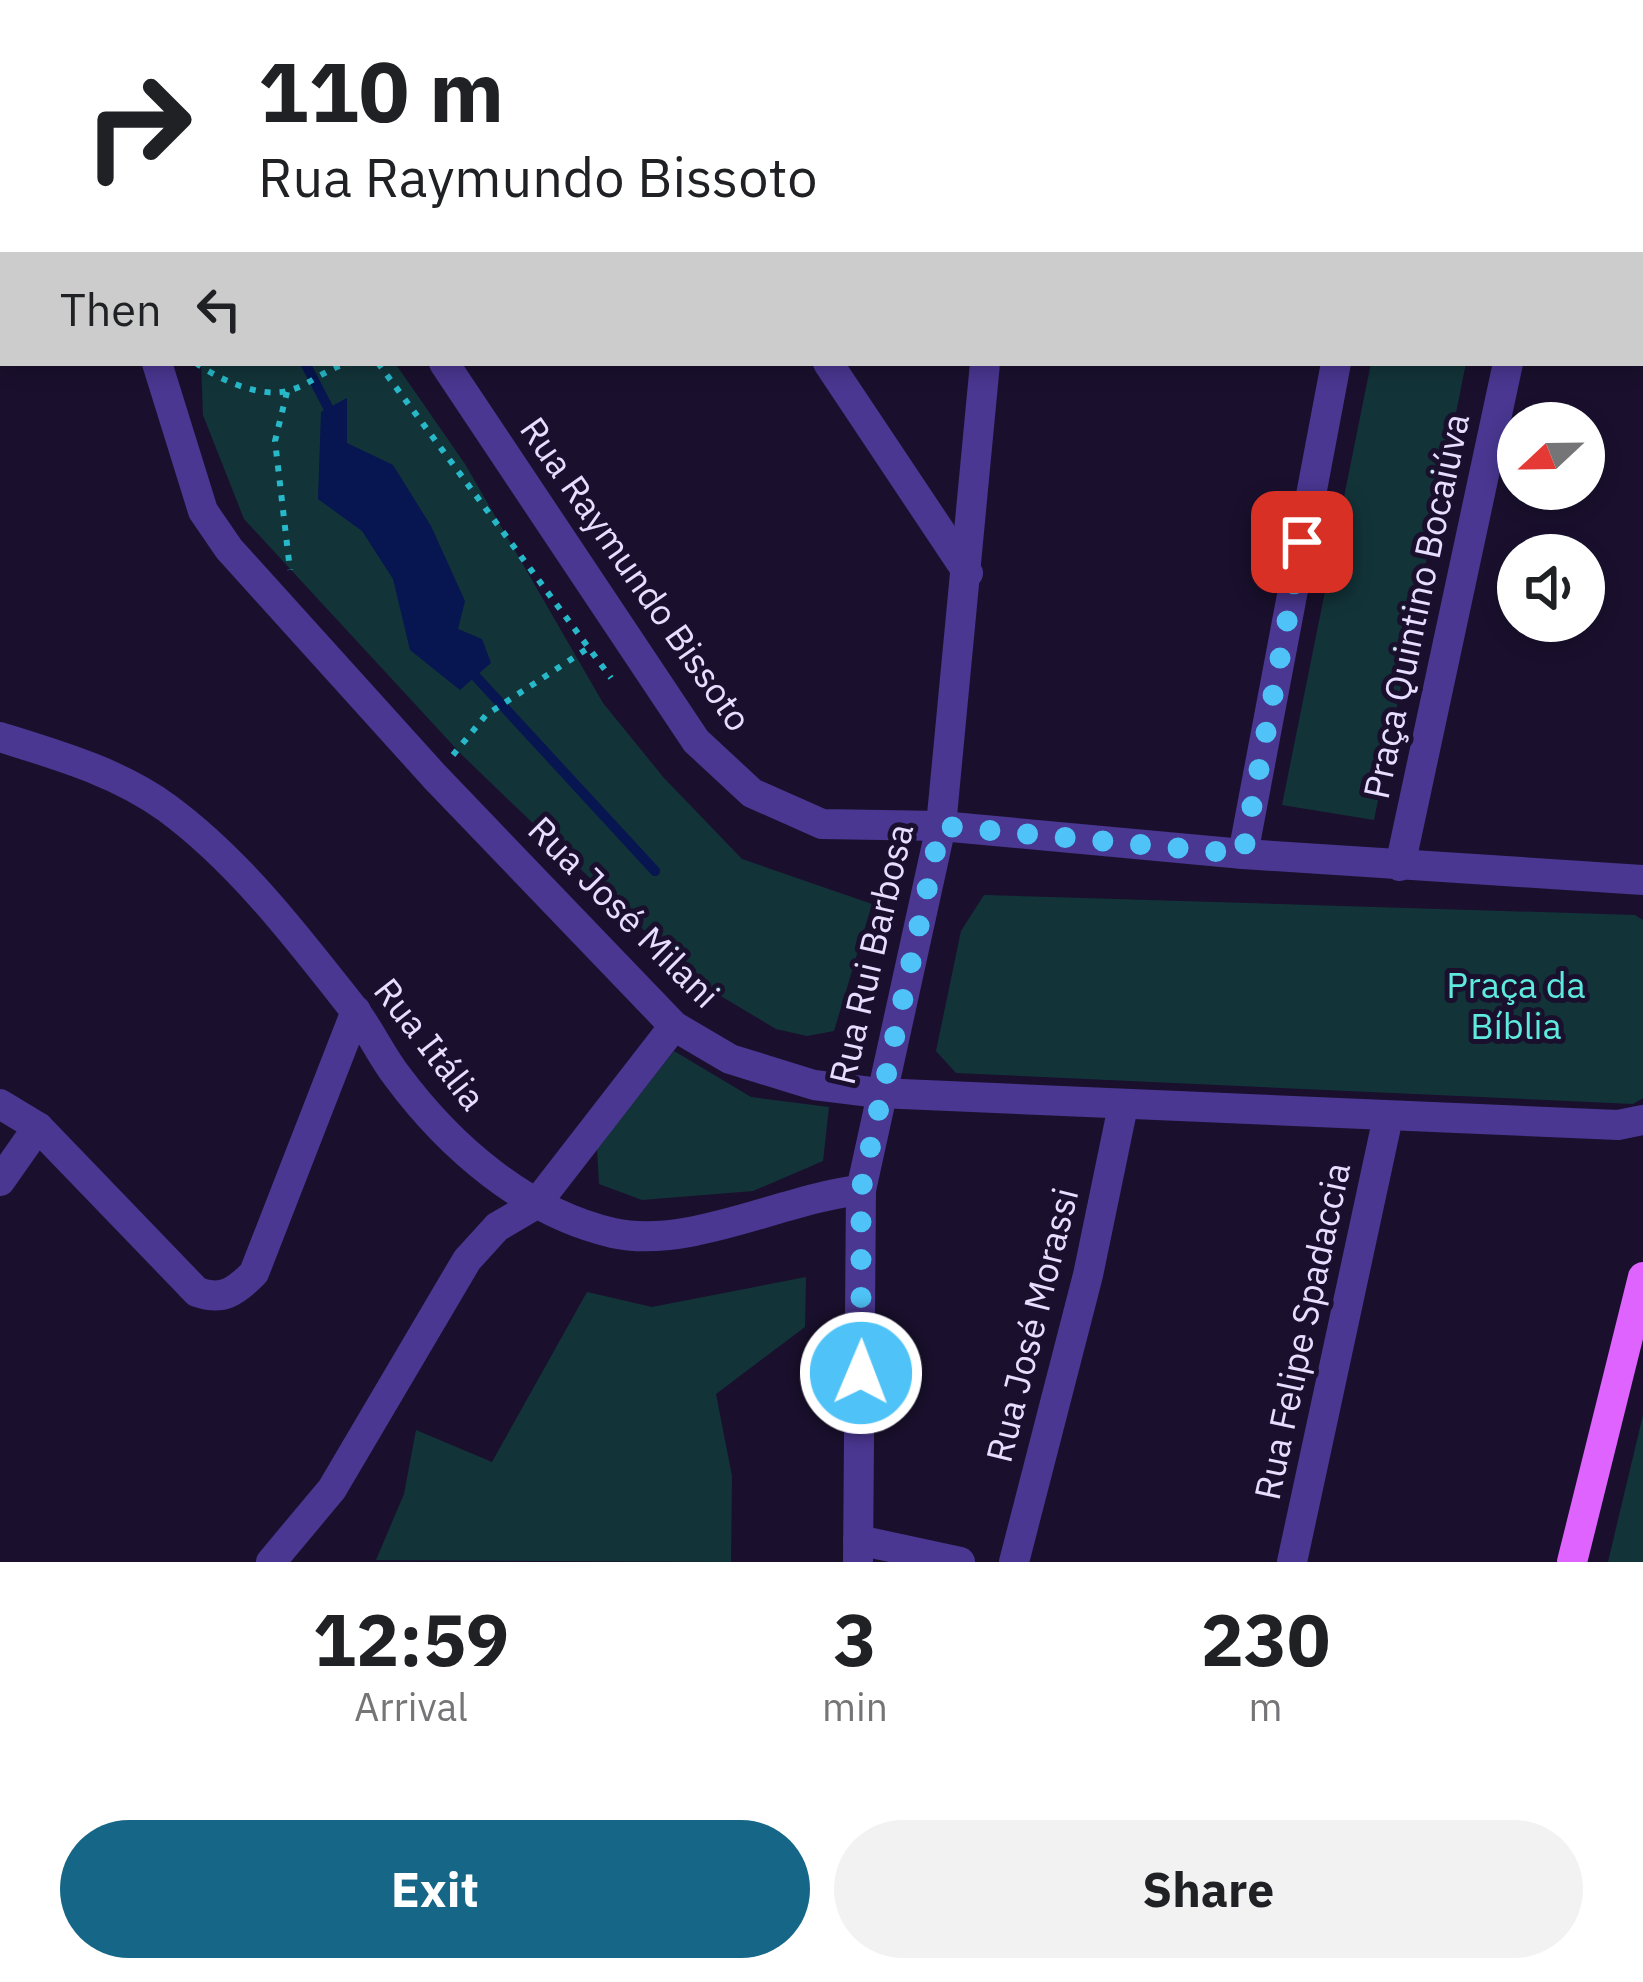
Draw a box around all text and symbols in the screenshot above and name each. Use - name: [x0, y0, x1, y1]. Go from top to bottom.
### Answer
- text: 110 m: [258, 36, 504, 145]
- icon: right: [60, 48, 216, 204]
- text: Rua Raymundo Bissoto: [258, 142, 817, 212]
- icon: left: [186, 276, 252, 342]
- text: Then: [60, 280, 162, 338]
- north arrow: [1497, 402, 1605, 510]
- map controls: [1497, 402, 1605, 642]
- street label: Rua Raymundo Bissoto: [510, 407, 763, 740]
- street label: Praça Quintino Bocaiúva: [1352, 409, 1479, 803]
- pin: [1251, 491, 1353, 593]
- icon: arrive: [1269, 509, 1335, 575]
- button: sound: [1497, 534, 1605, 642]
- street label: Rua José Milani: [519, 806, 730, 1017]
- street label: Rua Rui Barbosa: [818, 819, 923, 1089]
- park label: Praça da Bíblia: [1446, 961, 1586, 1049]
- street label: Rua Itália: [364, 968, 497, 1119]
- street label: Rua Felipe Spadaccia: [1243, 1158, 1360, 1504]
- street label: Rua José Morassi: [975, 1183, 1088, 1467]
- position arrow: [798, 1310, 924, 1436]
- text: 12:59: [313, 1592, 509, 1686]
- text: 3: [833, 1592, 877, 1686]
- text: 230: [1201, 1592, 1330, 1686]
- text: Arrival: [354, 1681, 468, 1732]
- text: min: [822, 1681, 888, 1732]
- text: m: [1248, 1681, 1283, 1732]
- button: Exit: [60, 1820, 810, 1958]
- button: Share: [834, 1820, 1583, 1958]

